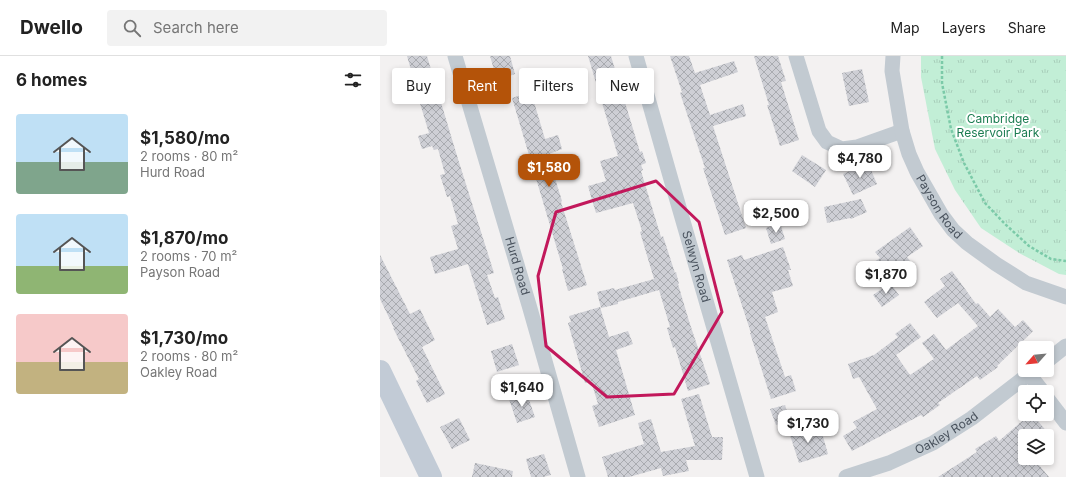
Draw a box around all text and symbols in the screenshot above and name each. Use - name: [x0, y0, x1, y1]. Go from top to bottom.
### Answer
- search box: [107, 10, 387, 46]
- text: Dwello: [20, 16, 83, 39]
- icon: search: [121, 17, 143, 39]
- text: Search here: [153, 18, 239, 37]
- text: Map: [891, 19, 920, 36]
- text: Layers: [942, 19, 986, 36]
- text: Share: [1008, 19, 1046, 36]
- chip: Buy: [392, 68, 445, 104]
- chip: Rent: [453, 68, 511, 104]
- chip: Filters: [519, 68, 588, 104]
- chip: New: [596, 68, 654, 104]
- icon: filters: [342, 69, 364, 91]
- text: 6 homes: [16, 70, 87, 90]
- park label: Cambridge Reservoir Park: [957, 111, 1040, 140]
- text: $1,580/mo: [140, 128, 230, 148]
- icon: home: [48, 130, 96, 178]
- pin: $4,780: [827, 145, 893, 179]
- text: 2 rooms · 80 m²: [140, 148, 238, 164]
- text: $4,780: [837, 150, 883, 166]
- pin: $1,580: [516, 154, 582, 188]
- text: $1,580: [527, 159, 571, 175]
- text: Hurd Road: [140, 164, 205, 180]
- street label: Payson Road: [913, 172, 966, 242]
- pin: $2,500: [743, 200, 809, 234]
- text: $2,500: [753, 205, 799, 221]
- text: $1,870/mo: [140, 228, 228, 248]
- street label: Selwyn Road: [679, 229, 714, 304]
- icon: home: [48, 230, 96, 278]
- street label: Hurd Road: [502, 235, 534, 297]
- text: 2 rooms · 70 m²: [140, 248, 237, 264]
- pin: $1,870: [853, 261, 919, 295]
- text: Payson Road: [140, 264, 220, 280]
- text: $1,870: [865, 266, 907, 282]
- text: $1,730/mo: [140, 328, 228, 348]
- icon: home: [48, 330, 96, 378]
- north arrow: [1018, 341, 1054, 377]
- map controls: [1018, 341, 1054, 465]
- text: 2 rooms · 80 m²: [140, 348, 238, 364]
- text: Oakley Road: [140, 364, 217, 380]
- pin: $1,640: [489, 374, 555, 408]
- text: $1,640: [500, 379, 544, 395]
- button: locate: [1018, 385, 1054, 421]
- street label: Oakley Road: [912, 408, 981, 457]
- pin: $1,730: [775, 410, 841, 444]
- text: $1,730: [787, 415, 829, 431]
- button: layers: [1018, 429, 1054, 465]

